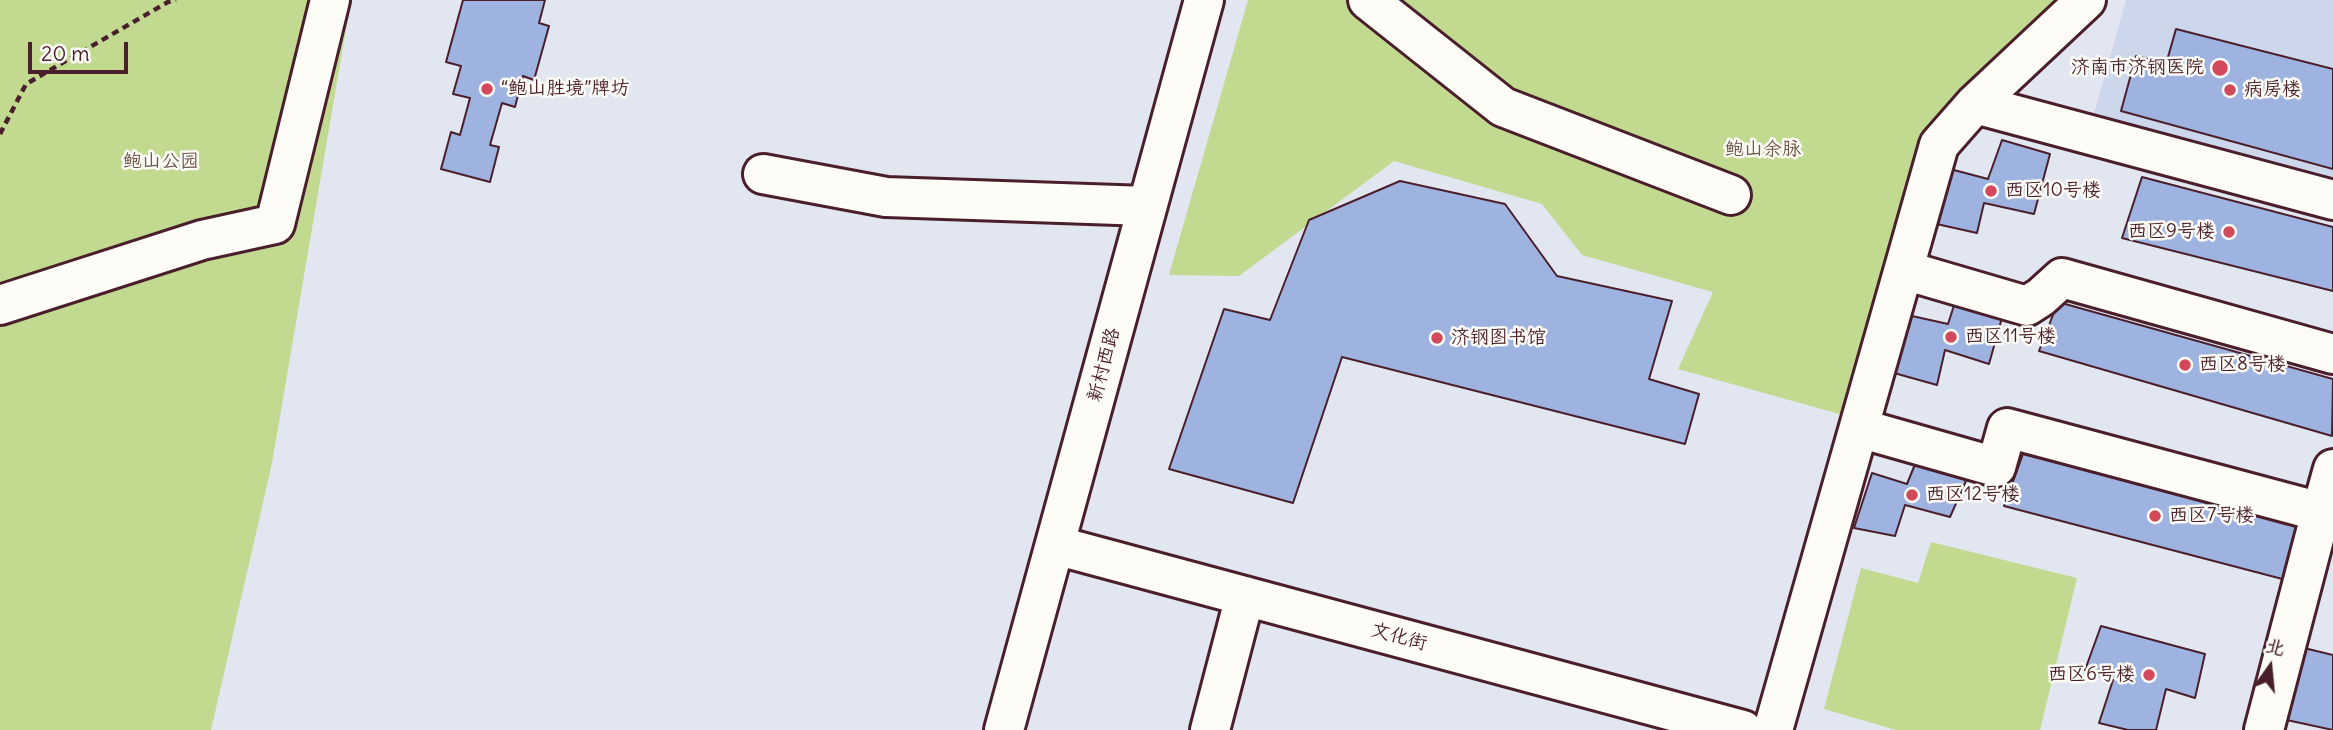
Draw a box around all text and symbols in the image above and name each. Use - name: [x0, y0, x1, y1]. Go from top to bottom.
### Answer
- scale bar: [32, 28, 131, 72]
- text: 20 m: [41, 40, 90, 67]
- place label: 济南市济钢医院: [2071, 57, 2204, 79]
- marker: 济南市济钢医院: [2210, 58, 2230, 78]
- place label: “鲍山胜境”牌坊: [501, 78, 629, 100]
- place label: 病房楼: [2244, 79, 2301, 101]
- marker: “鲍山胜境”牌坊: [479, 81, 495, 97]
- marker: 病房楼: [2222, 82, 2238, 98]
- park label: 鲍山余脉: [1725, 139, 1801, 161]
- park label: 鲍山公园: [123, 151, 199, 173]
- place label: 西区10号楼: [2005, 180, 2101, 202]
- marker: 西区10号楼: [1983, 183, 1999, 199]
- place label: 西区9号楼: [2128, 221, 2215, 243]
- marker: 西区9号楼: [2221, 224, 2237, 240]
- street label: 新村西路: [1083, 325, 1125, 405]
- place label: 西区11号楼: [1965, 326, 2056, 348]
- place label: 济钢图书馆: [1451, 327, 1546, 349]
- marker: 西区11号楼: [1943, 329, 1959, 345]
- marker: 济钢图书馆: [1429, 330, 1445, 346]
- place label: 西区8号楼: [2199, 354, 2286, 376]
- marker: 西区8号楼: [2177, 357, 2193, 373]
- place label: 西区12号楼: [1926, 484, 2020, 506]
- marker: 西区12号楼: [1904, 487, 1920, 503]
- place label: 西区7号楼: [2169, 505, 2254, 527]
- marker: 西区7号楼: [2147, 508, 2163, 524]
- street label: 文化街: [1369, 619, 1429, 655]
- north arrow: [2235, 632, 2305, 702]
- text: 北: [2263, 633, 2288, 661]
- place label: 西区6号楼: [2048, 664, 2135, 686]
- marker: 西区6号楼: [2141, 667, 2157, 683]

